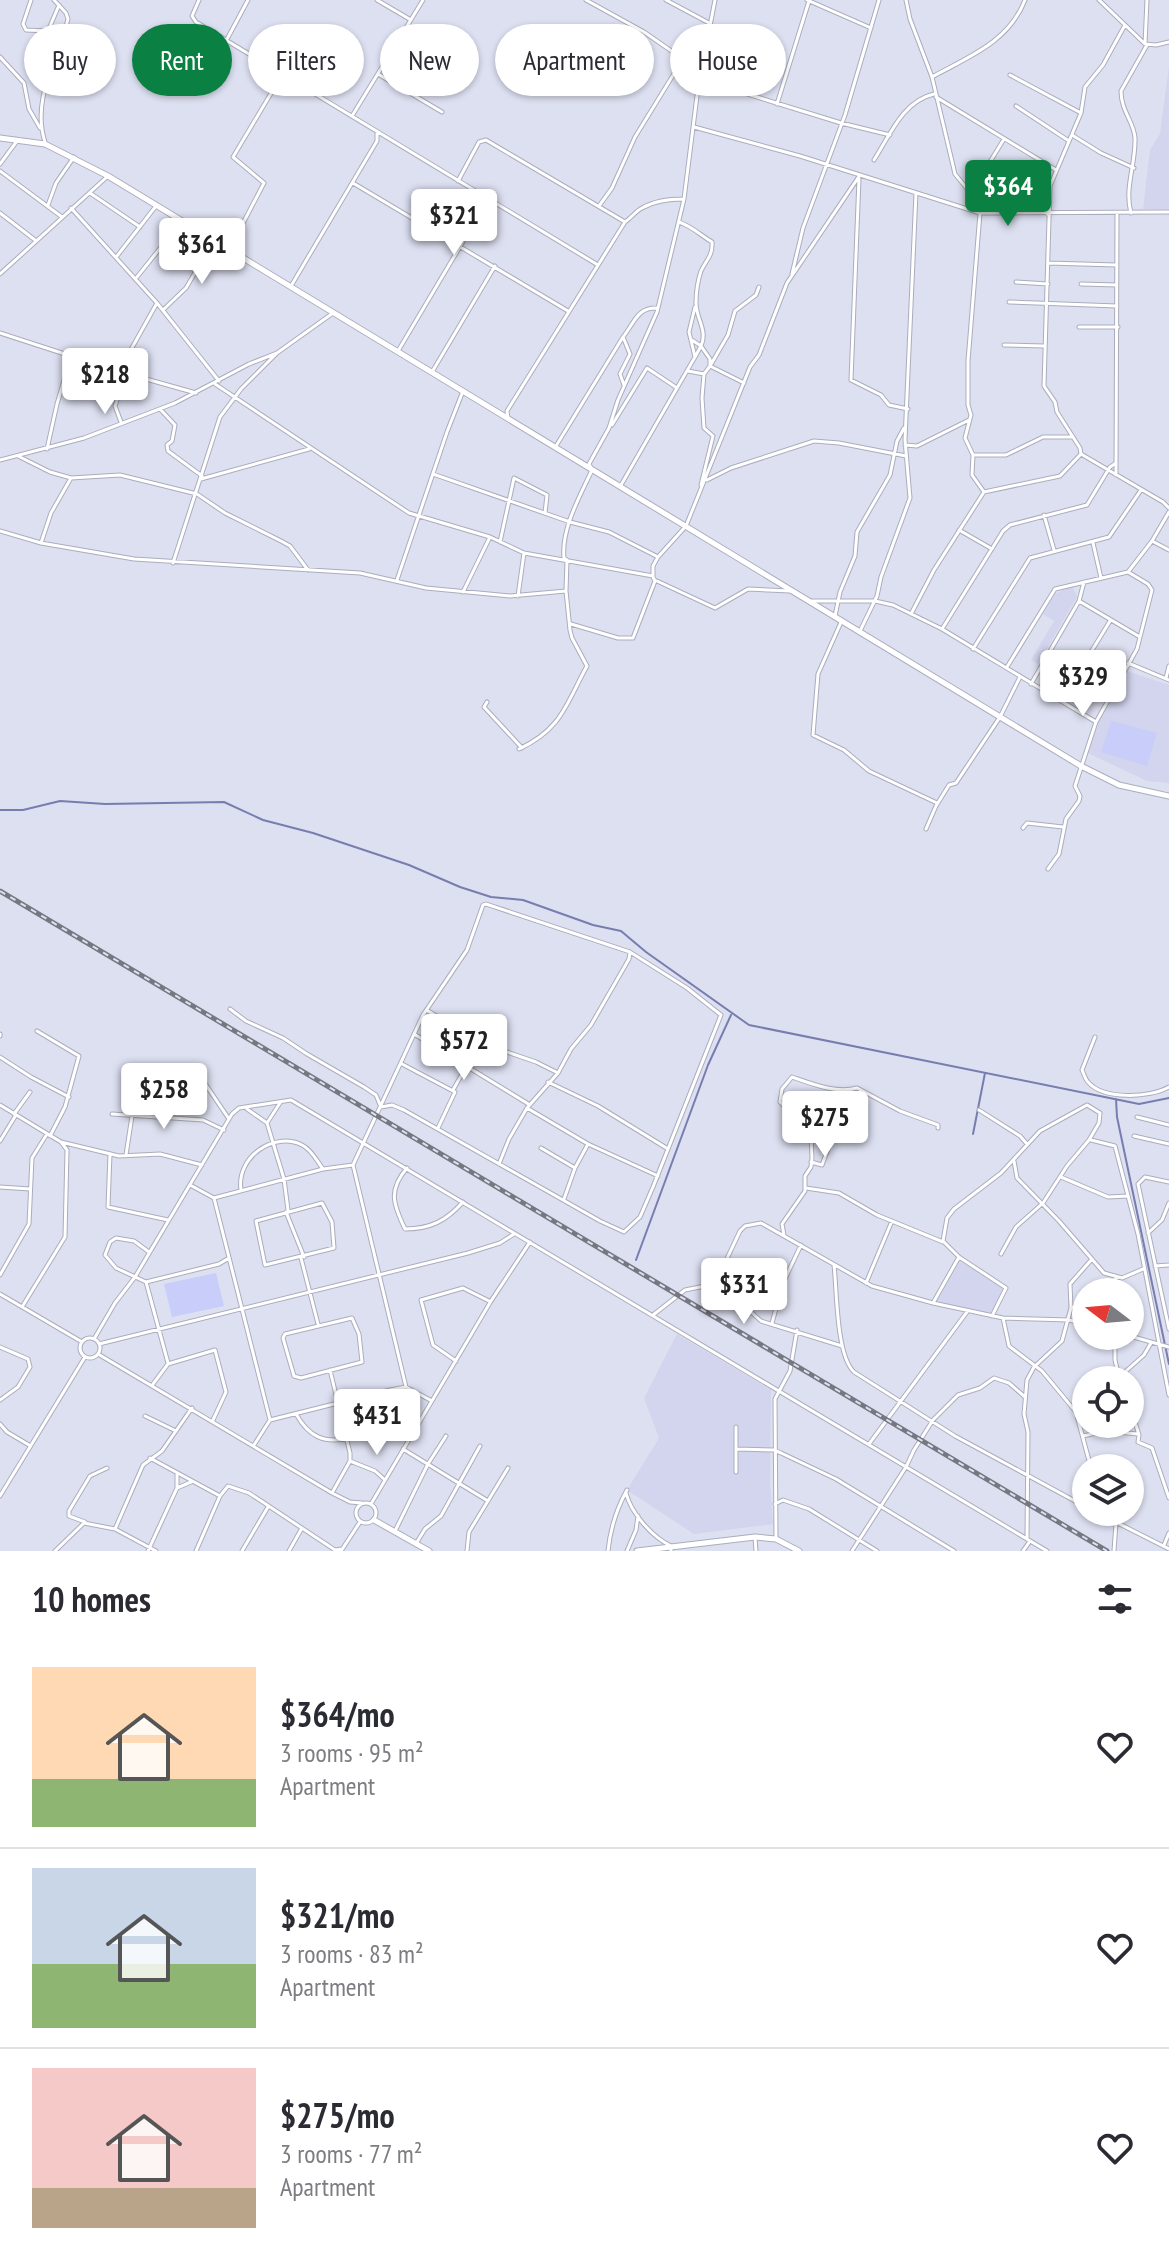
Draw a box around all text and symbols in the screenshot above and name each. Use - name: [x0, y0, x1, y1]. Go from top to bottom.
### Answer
- chip: Buy: [24, 24, 116, 96]
- chip: Rent: [132, 24, 232, 96]
- chip: Filters: [248, 24, 364, 96]
- chip: New: [380, 24, 479, 96]
- chip: Apartment: [495, 24, 654, 96]
- chip: House: [670, 24, 786, 96]
- pin: $364: [961, 160, 1055, 228]
- text: $364: [983, 169, 1033, 202]
- pin: $321: [407, 189, 501, 257]
- text: $321: [429, 198, 479, 231]
- pin: $361: [155, 218, 249, 286]
- text: $361: [177, 227, 227, 260]
- pin: $218: [58, 348, 152, 416]
- text: $218: [80, 357, 130, 390]
- pin: $329: [1036, 650, 1130, 718]
- text: $329: [1058, 659, 1108, 692]
- pin: $572: [417, 1014, 511, 1082]
- text: $572: [439, 1023, 489, 1056]
- pin: $258: [117, 1063, 211, 1131]
- text: $258: [139, 1072, 189, 1105]
- pin: $275: [778, 1091, 872, 1159]
- text: $275: [800, 1100, 850, 1133]
- pin: $331: [697, 1258, 791, 1326]
- text: $331: [719, 1267, 769, 1300]
- north arrow: [1072, 1278, 1144, 1350]
- map controls: [1072, 1278, 1144, 1526]
- button: locate: [1072, 1366, 1144, 1438]
- pin: $431: [330, 1389, 424, 1457]
- text: $431: [352, 1398, 402, 1431]
- button: layers: [1072, 1454, 1144, 1526]
- text: 10 homes: [32, 1577, 151, 1621]
- icon: filters: [1093, 1577, 1137, 1621]
- text: $364/mo: [280, 1692, 395, 1736]
- icon: home: [96, 1699, 192, 1795]
- icon: heart: [1093, 1725, 1137, 1769]
- text: 3 rooms · 95 m²: [280, 1736, 424, 1769]
- text: Apartment: [280, 1769, 375, 1802]
- text: $321/mo: [280, 1893, 395, 1937]
- icon: home: [96, 1900, 192, 1996]
- icon: heart: [1093, 1926, 1137, 1970]
- text: 3 rooms · 83 m²: [280, 1937, 424, 1970]
- text: Apartment: [280, 1970, 375, 2003]
- text: $275/mo: [280, 2093, 395, 2137]
- icon: home: [96, 2100, 192, 2196]
- icon: heart: [1093, 2126, 1137, 2170]
- text: 3 rooms · 77 m²: [280, 2137, 422, 2170]
- text: Apartment: [280, 2170, 375, 2203]

